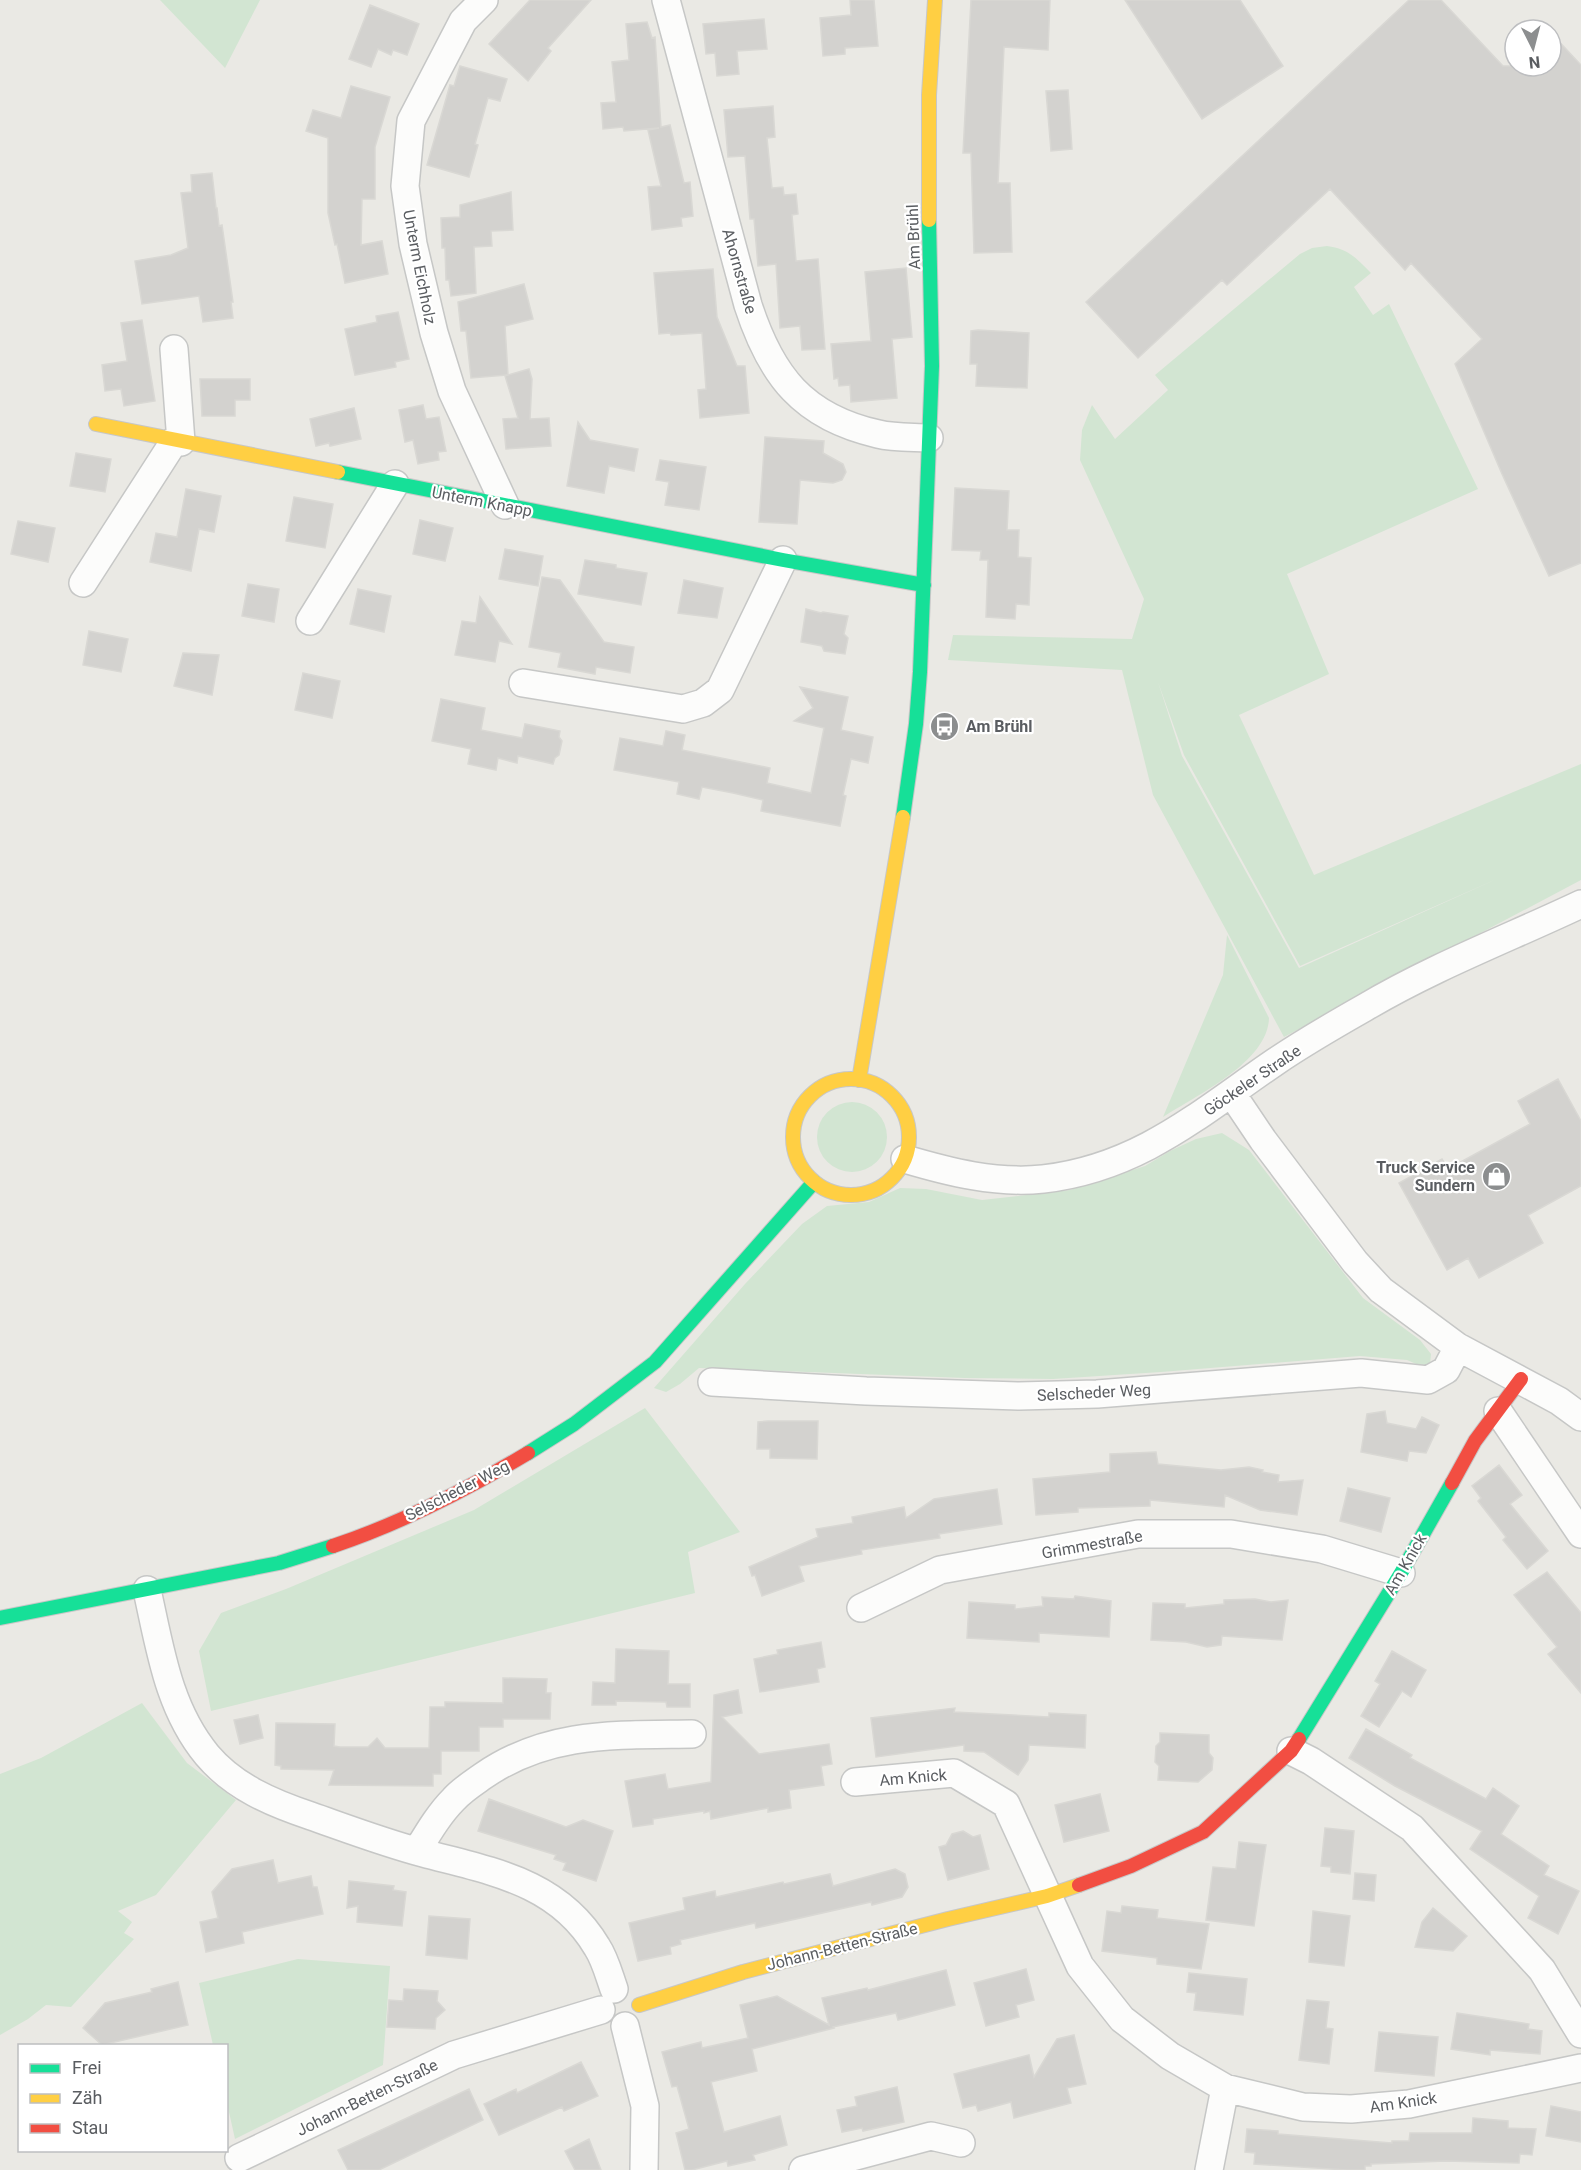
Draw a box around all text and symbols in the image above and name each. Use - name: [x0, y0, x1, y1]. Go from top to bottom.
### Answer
- north arrow: [1503, 18, 1563, 78]
- text: N: [1528, 52, 1541, 72]
- street label: Am Brühl: [903, 204, 924, 270]
- street label: Unterm Eichholz: [399, 208, 440, 326]
- street label: Ahornstraße: [718, 226, 761, 316]
- street label: Unterm Knapp: [430, 482, 534, 521]
- bus stop icon: Am Brühl: [929, 710, 961, 742]
- place label: Am Brühl: [966, 717, 1033, 736]
- street label: Göckeler Straße: [1200, 1041, 1304, 1120]
- place label: Truck Service Sundern: [1376, 1158, 1475, 1195]
- shop icon: Truck Service Sundern: [1480, 1160, 1512, 1192]
- street label: Selscheder Weg: [1037, 1380, 1152, 1405]
- street label: Selscheder Weg: [402, 1456, 512, 1525]
- street label: Grimmestraße: [1040, 1526, 1144, 1563]
- street label: Am Knick: [1380, 1530, 1431, 1598]
- street label: Am Knick: [879, 1765, 948, 1790]
- street label: Johann-Betten-Straße: [765, 1919, 920, 1974]
- legend: [18, 2044, 228, 2152]
- street label: Johann-Betten-Straße: [293, 2055, 441, 2140]
- text: Frei: [72, 2057, 102, 2078]
- text: Zäh: [72, 2087, 103, 2108]
- street label: Am Knick: [1368, 2088, 1439, 2117]
- text: Stau: [72, 2117, 108, 2138]

